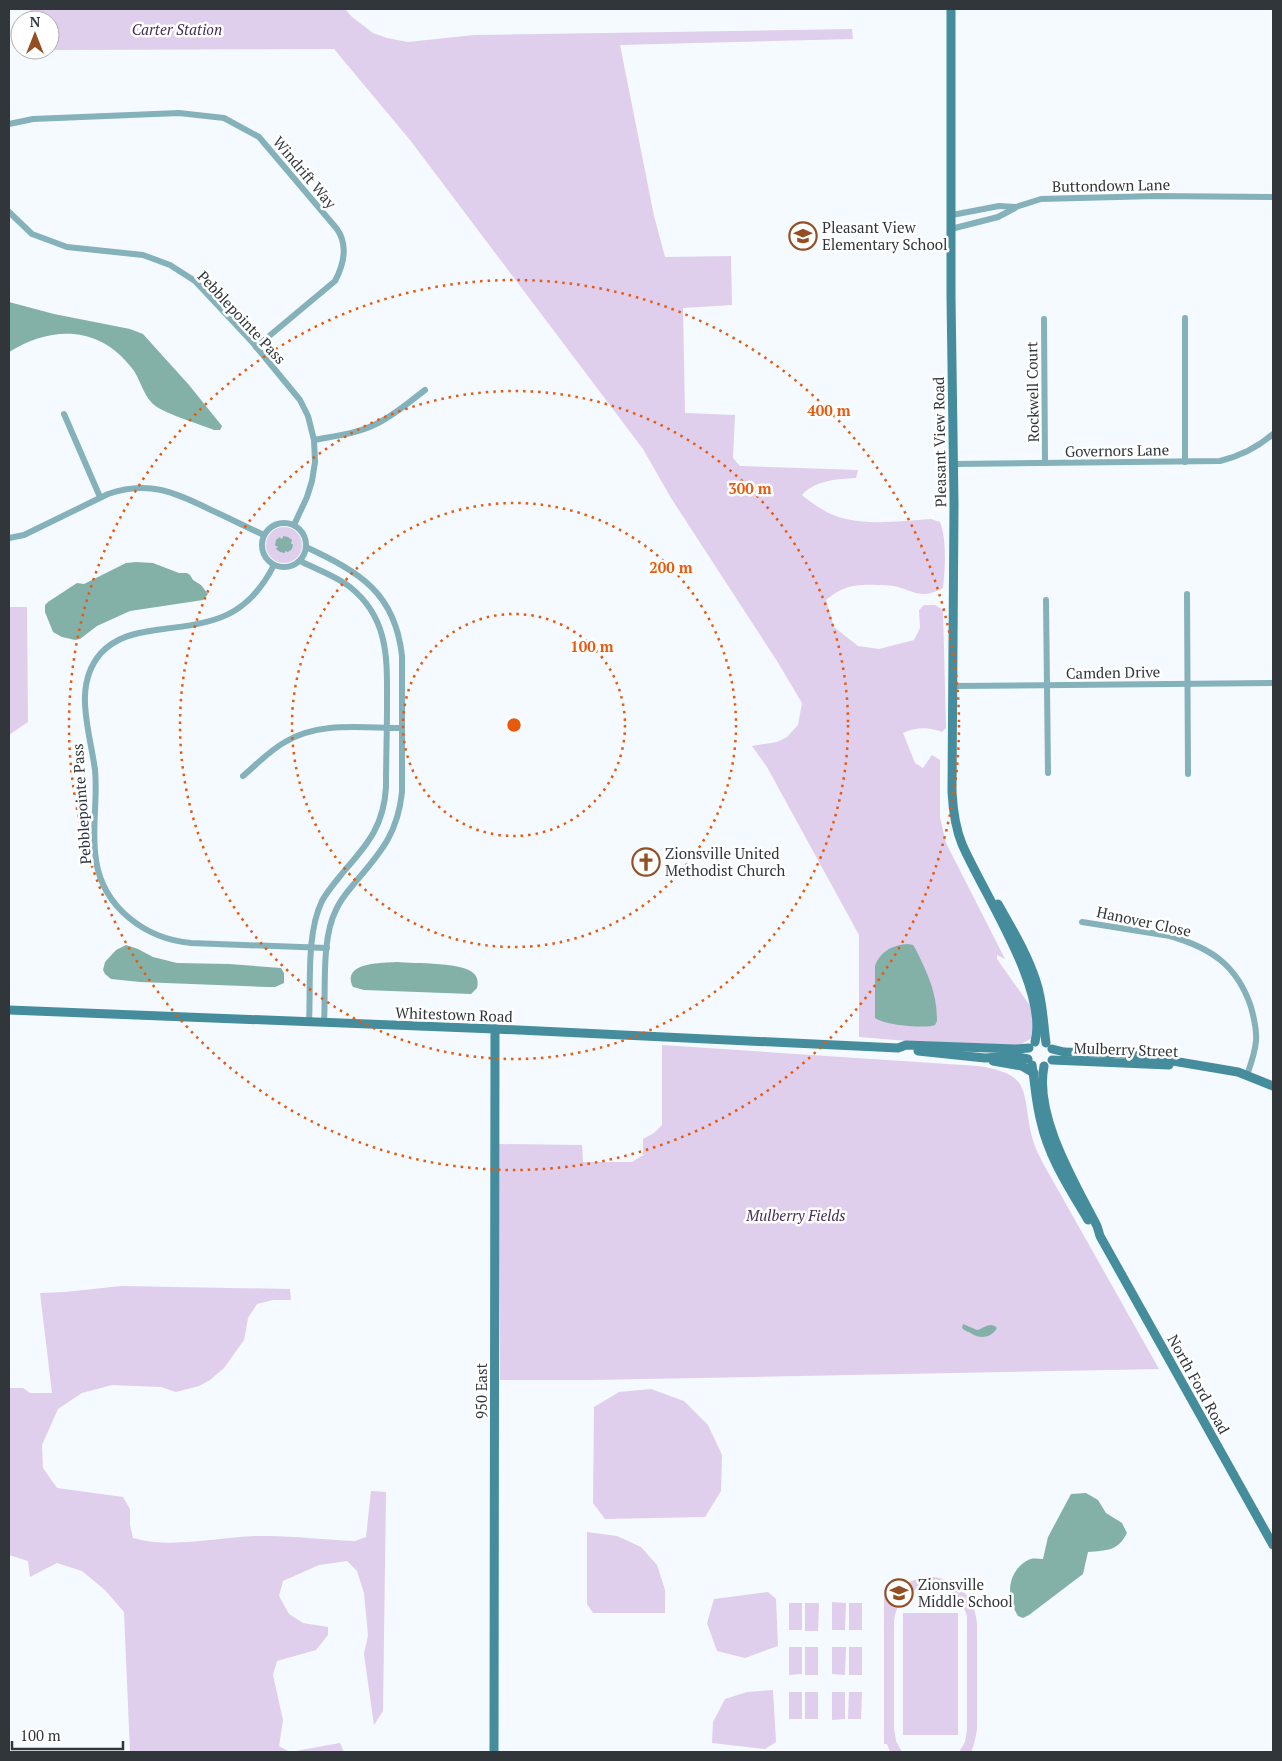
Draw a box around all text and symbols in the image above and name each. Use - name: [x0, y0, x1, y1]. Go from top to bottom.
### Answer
- north arrow: [10, 10, 60, 60]
- text: N: [30, 12, 41, 31]
- park label: Carter Station: [132, 19, 222, 39]
- street label: Windrift Way: [269, 132, 341, 213]
- street label: Buttondown Lane: [1052, 174, 1170, 196]
- place label: Pleasant View Elementary School: [822, 217, 948, 254]
- school or university icon: Pleasant View Elementary School: [788, 221, 818, 251]
- street label: Pebblepointe Pass: [193, 266, 291, 368]
- street label: Rockwell Court: [1021, 341, 1043, 443]
- street label: Pleasant View Road: [928, 376, 950, 508]
- text: 400 m: [807, 400, 851, 420]
- street label: Governors Lane: [1065, 439, 1169, 461]
- text: 300 m: [728, 478, 772, 498]
- text: 200 m: [649, 557, 693, 577]
- text: 100 m: [570, 636, 614, 656]
- street label: Camden Drive: [1066, 661, 1160, 683]
- centre of rings: [505, 716, 523, 734]
- street label: Pebblepointe Pass: [67, 743, 95, 865]
- place label: Zionsville United Methodist Church: [665, 843, 786, 880]
- church icon: Zionsville United Methodist Church: [631, 847, 661, 877]
- street label: Hanover Close: [1095, 901, 1193, 941]
- street label: Whitestown Road: [395, 1002, 513, 1026]
- street label: Mulberry Street: [1073, 1037, 1179, 1061]
- park label: Mulberry Fields: [745, 1205, 846, 1225]
- street label: North Ford Road: [1163, 1331, 1235, 1437]
- street label: 950 East: [471, 1363, 491, 1419]
- place label: Zionsville Middle School: [918, 1574, 1013, 1611]
- school or university icon: Zionsville Middle School: [884, 1578, 914, 1608]
- scale bar: [12, 1718, 124, 1750]
- text: 100 m: [20, 1725, 61, 1745]

